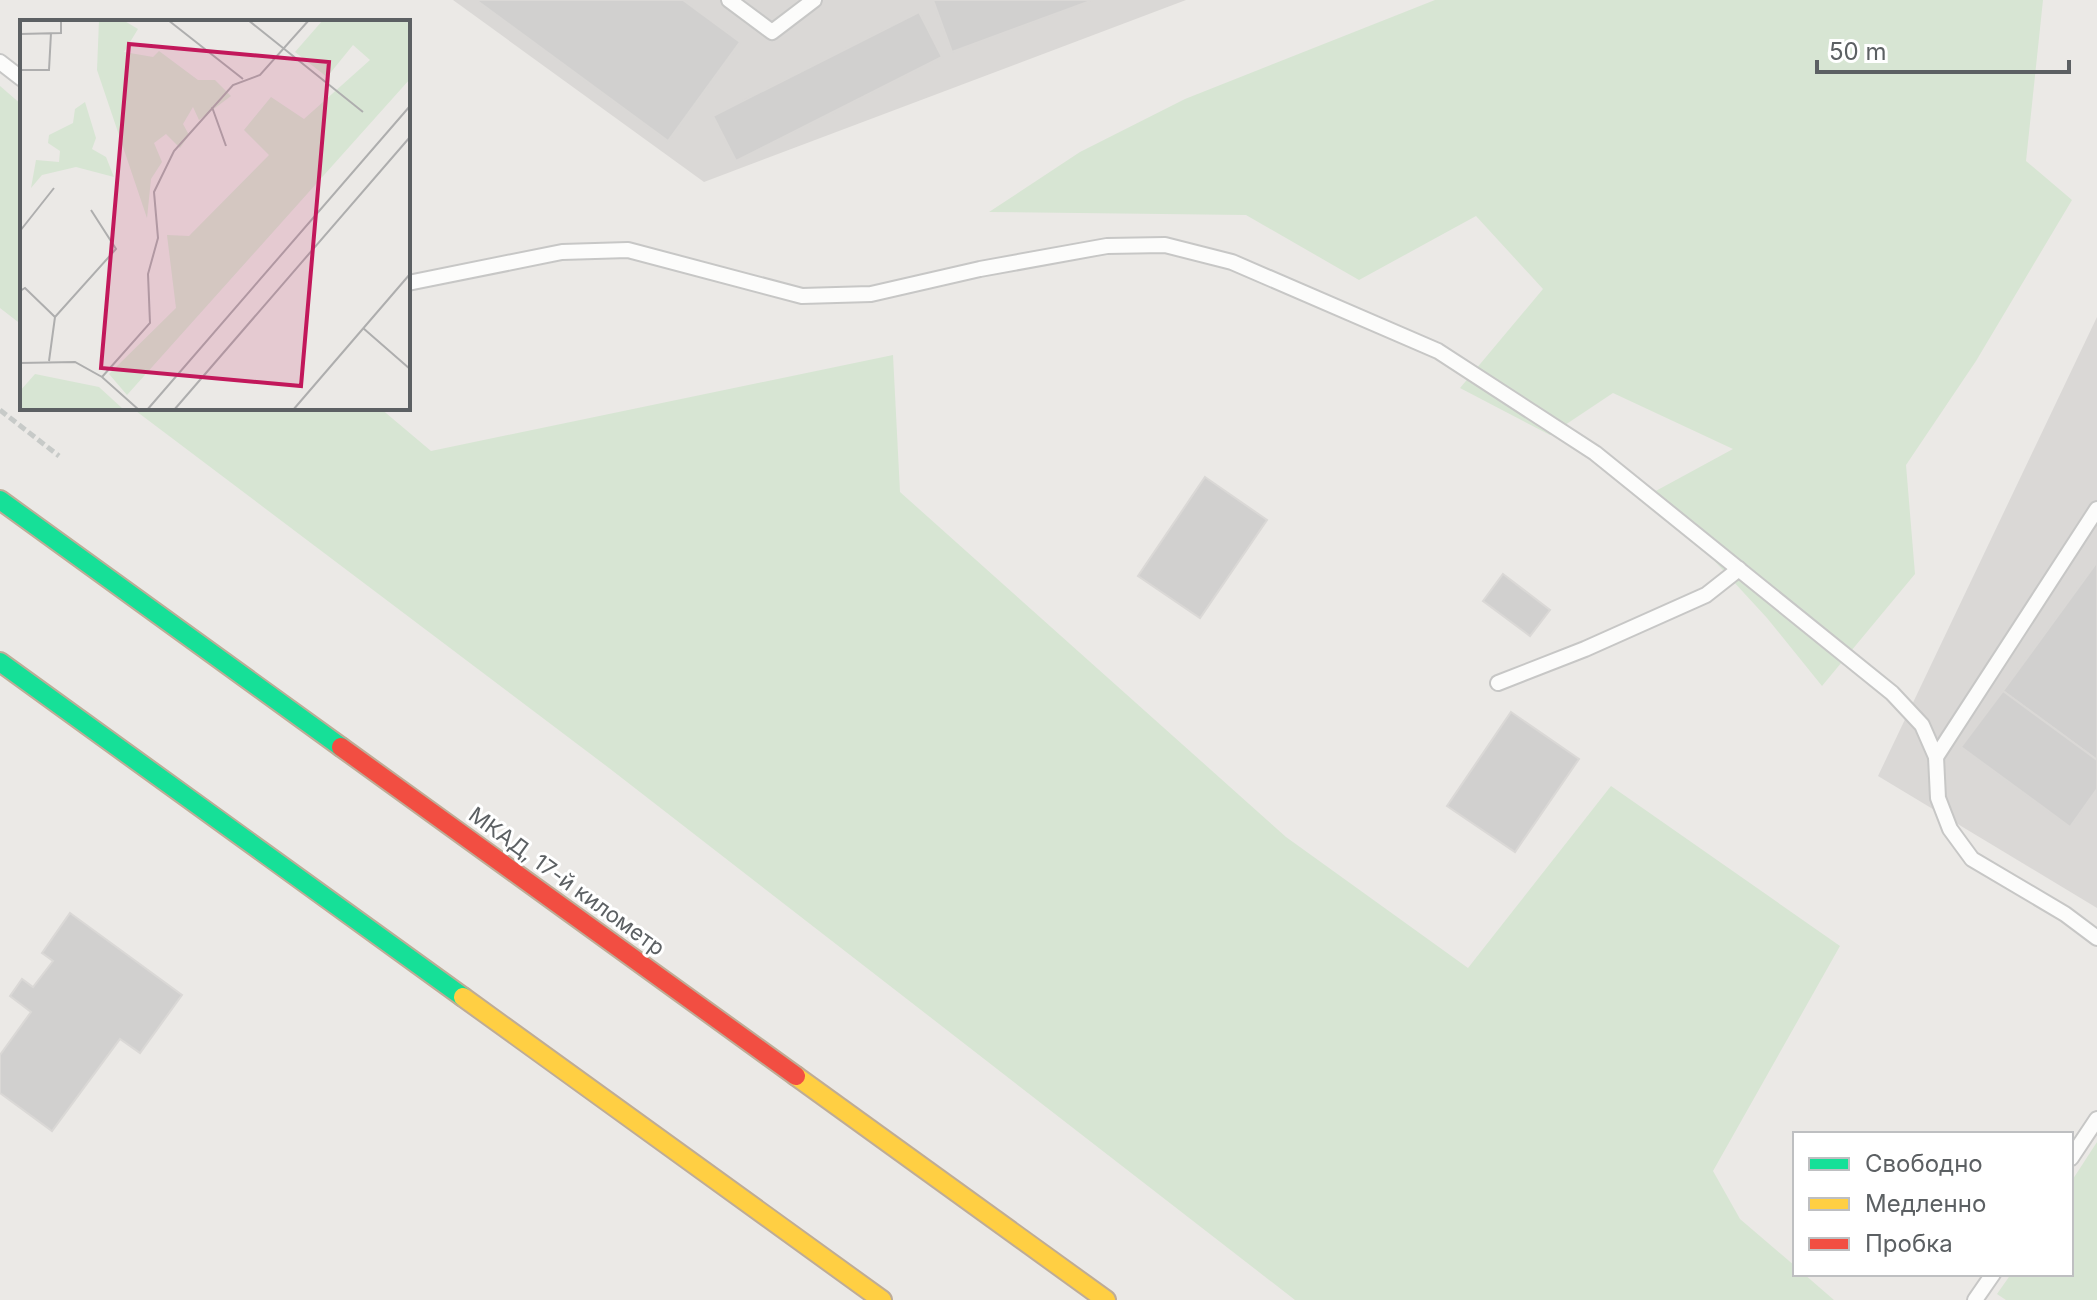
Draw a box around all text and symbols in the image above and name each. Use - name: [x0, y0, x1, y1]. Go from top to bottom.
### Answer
- inset map: [20, 20, 410, 410]
- scale bar: [1817, 24, 2069, 74]
- text: 50 m: [1829, 37, 1887, 66]
- street label: МКАД, 17-й километр: [464, 801, 670, 961]
- legend: [1793, 1132, 2073, 1276]
- text: Свободно: [1865, 1149, 1983, 1178]
- text: Медленно: [1865, 1189, 1986, 1218]
- text: Пробка: [1865, 1229, 1953, 1258]

